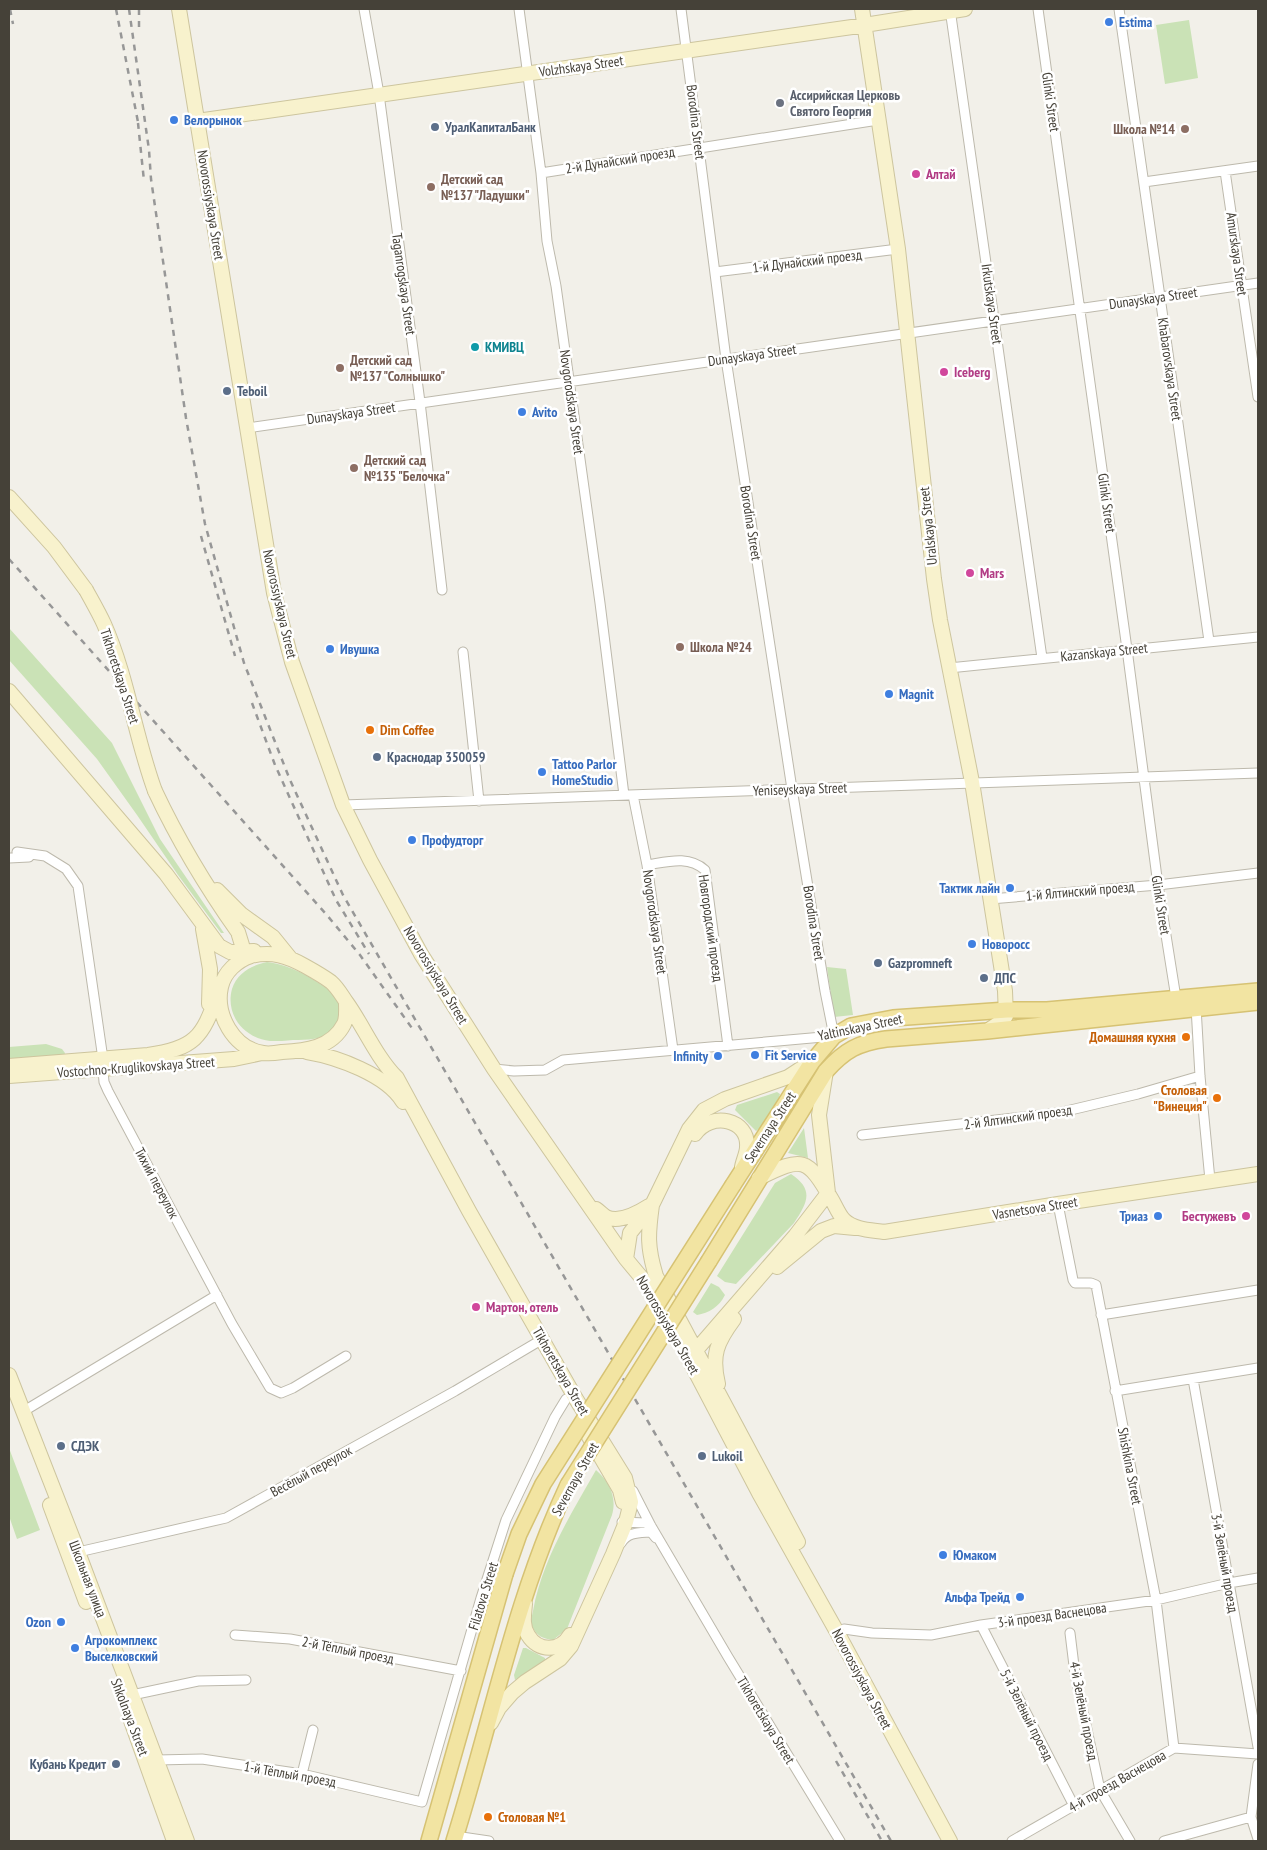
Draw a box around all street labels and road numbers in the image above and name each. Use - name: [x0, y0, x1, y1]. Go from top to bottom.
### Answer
- street label: Volzhskaya Street: [537, 51, 624, 81]
- street label: Glinki Street: [1038, 71, 1064, 133]
- street label: Borodina Street: [682, 84, 710, 161]
- street label: 2-й Дунайский проезд: [564, 142, 676, 178]
- street label: Novorossiyskaya Street: [193, 149, 229, 261]
- street label: Amurskaya Street: [1222, 211, 1252, 297]
- street label: Taganrogskaya Street: [388, 232, 420, 336]
- street label: 1-й Дунайский проезд: [751, 245, 863, 277]
- street label: Irkutskaya Street: [977, 263, 1007, 346]
- street label: Dunayskaya Street: [1108, 283, 1198, 313]
- street label: Khabarovskaya Street: [1154, 316, 1186, 422]
- street label: Dunayskaya Street: [707, 340, 797, 370]
- street label: Novgorodskaya Street: [556, 349, 588, 456]
- street label: Dunayskaya Street: [306, 398, 396, 428]
- street label: Glinki Street: [1094, 472, 1120, 534]
- street label: Borodina Street: [736, 484, 766, 562]
- street label: Uralskaya Street: [915, 486, 941, 566]
- street label: Novorossiyskaya Street: [259, 548, 301, 660]
- street label: Tikhoretskaya Street: [96, 626, 144, 726]
- street label: Kazanskaya Street: [1060, 638, 1149, 666]
- street label: Yeniseyskaya Street: [752, 778, 848, 800]
- street label: Novgorodskaya Street: [639, 869, 671, 976]
- street label: Новгородский проезд: [695, 873, 727, 983]
- street label: Glinki Street: [1147, 874, 1175, 936]
- street label: 1-й Ялтинский проезд: [1025, 877, 1135, 905]
- street label: Borodina Street: [799, 884, 829, 962]
- street label: Novorossiyskaya Street: [400, 923, 472, 1027]
- street label: Yaltinskaya Street: [816, 1009, 904, 1045]
- street label: Vostochno-Kruglikovskaya Street: [56, 1053, 216, 1082]
- street label: Severnaya Street: [740, 1088, 800, 1166]
- street label: 2-й Ялтинский проезд: [963, 1101, 1073, 1133]
- street label: Тихий переулок: [131, 1144, 184, 1222]
- street label: Vasnetsova Street: [990, 1192, 1079, 1224]
- street label: Novorossiyskaya Street: [632, 1272, 704, 1378]
- street label: Tikhoretskaya Street: [528, 1324, 594, 1418]
- street label: Shishkina Street: [1114, 1426, 1146, 1506]
- street label: Severnaya Street: [547, 1439, 603, 1519]
- street label: Весёлый переулок: [267, 1441, 356, 1501]
- street label: 3-й Зелёный проезд: [1207, 1512, 1243, 1614]
- street label: Школьная улица: [65, 1538, 111, 1620]
- street label: Filatova Street: [464, 1560, 502, 1632]
- street label: 3-й проезд Васнецова: [996, 1598, 1108, 1632]
- street label: Novorossiyskaya Street: [828, 1626, 896, 1732]
- street label: 2-й Тёплый проезд: [300, 1632, 396, 1668]
- street label: 4-й Зелёный проезд: [1066, 1660, 1102, 1762]
- street label: 5-й Зелёный проезд: [996, 1666, 1058, 1764]
- street label: Tikhoretskaya Street: [733, 1673, 799, 1767]
- street label: Shkolnaya Street: [107, 1676, 153, 1758]
- street label: 4-й проезд Васнецова: [1065, 1746, 1169, 1816]
- street label: 1-й Тёплый проезд: [242, 1757, 338, 1791]

